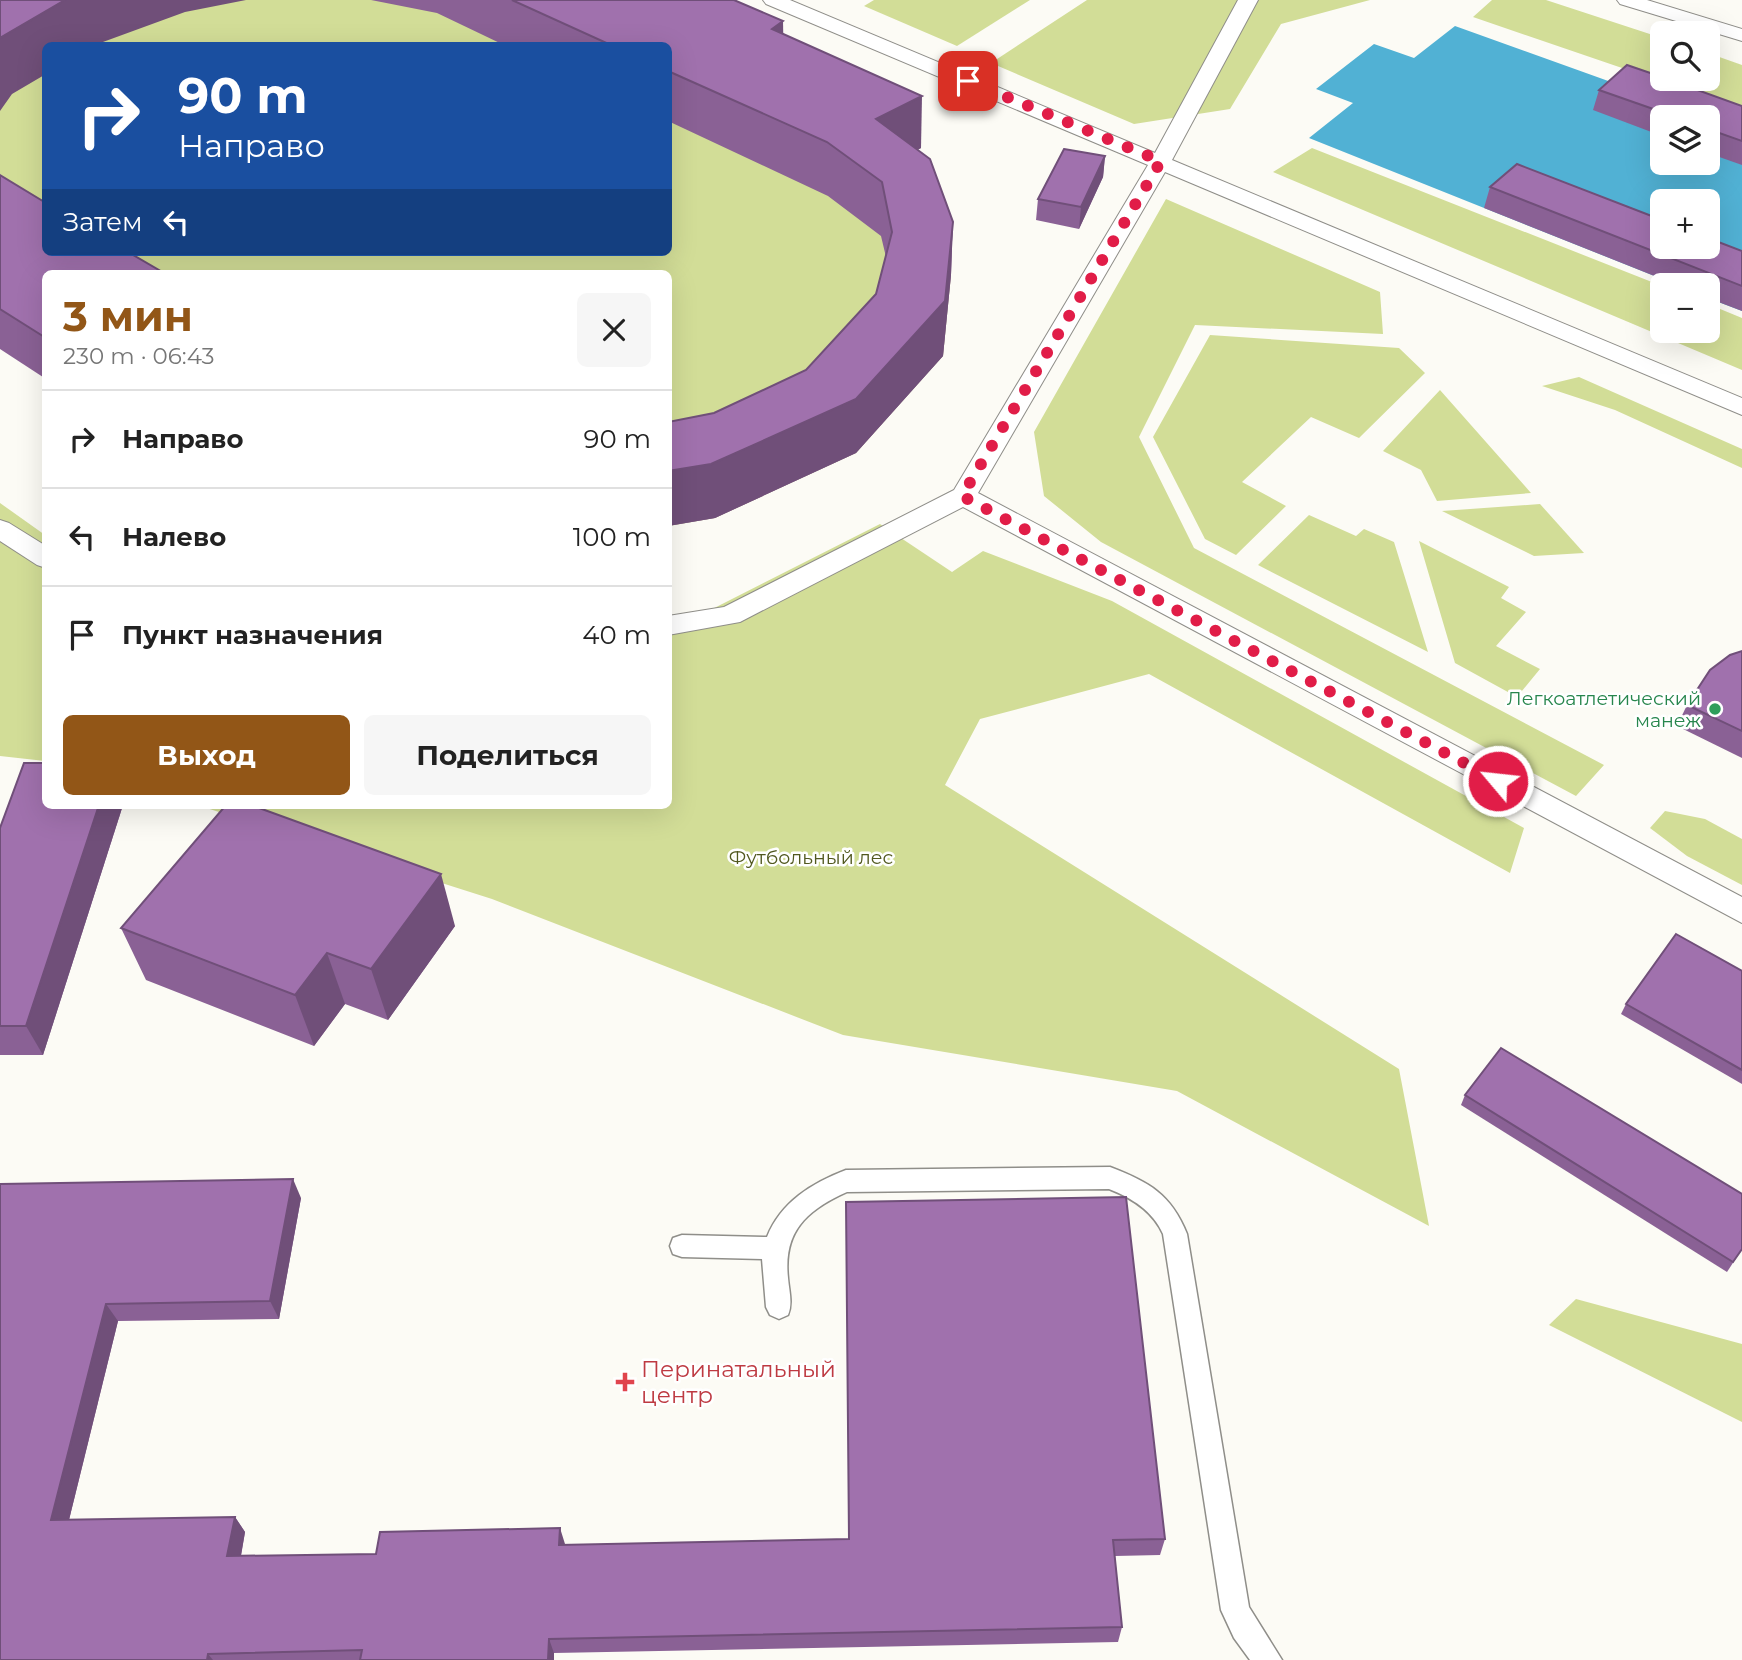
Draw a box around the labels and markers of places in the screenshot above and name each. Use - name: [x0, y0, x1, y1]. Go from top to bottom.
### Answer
- pin: [938, 51, 998, 111]
- place label: Легкоатлетический манеж: [1507, 687, 1701, 732]
- marker: Легкоатлетический манеж: [1707, 701, 1723, 717]
- place label: Перинатальный центр: [641, 1355, 836, 1409]
- marker: Перинатальный центр: [615, 1372, 635, 1392]

